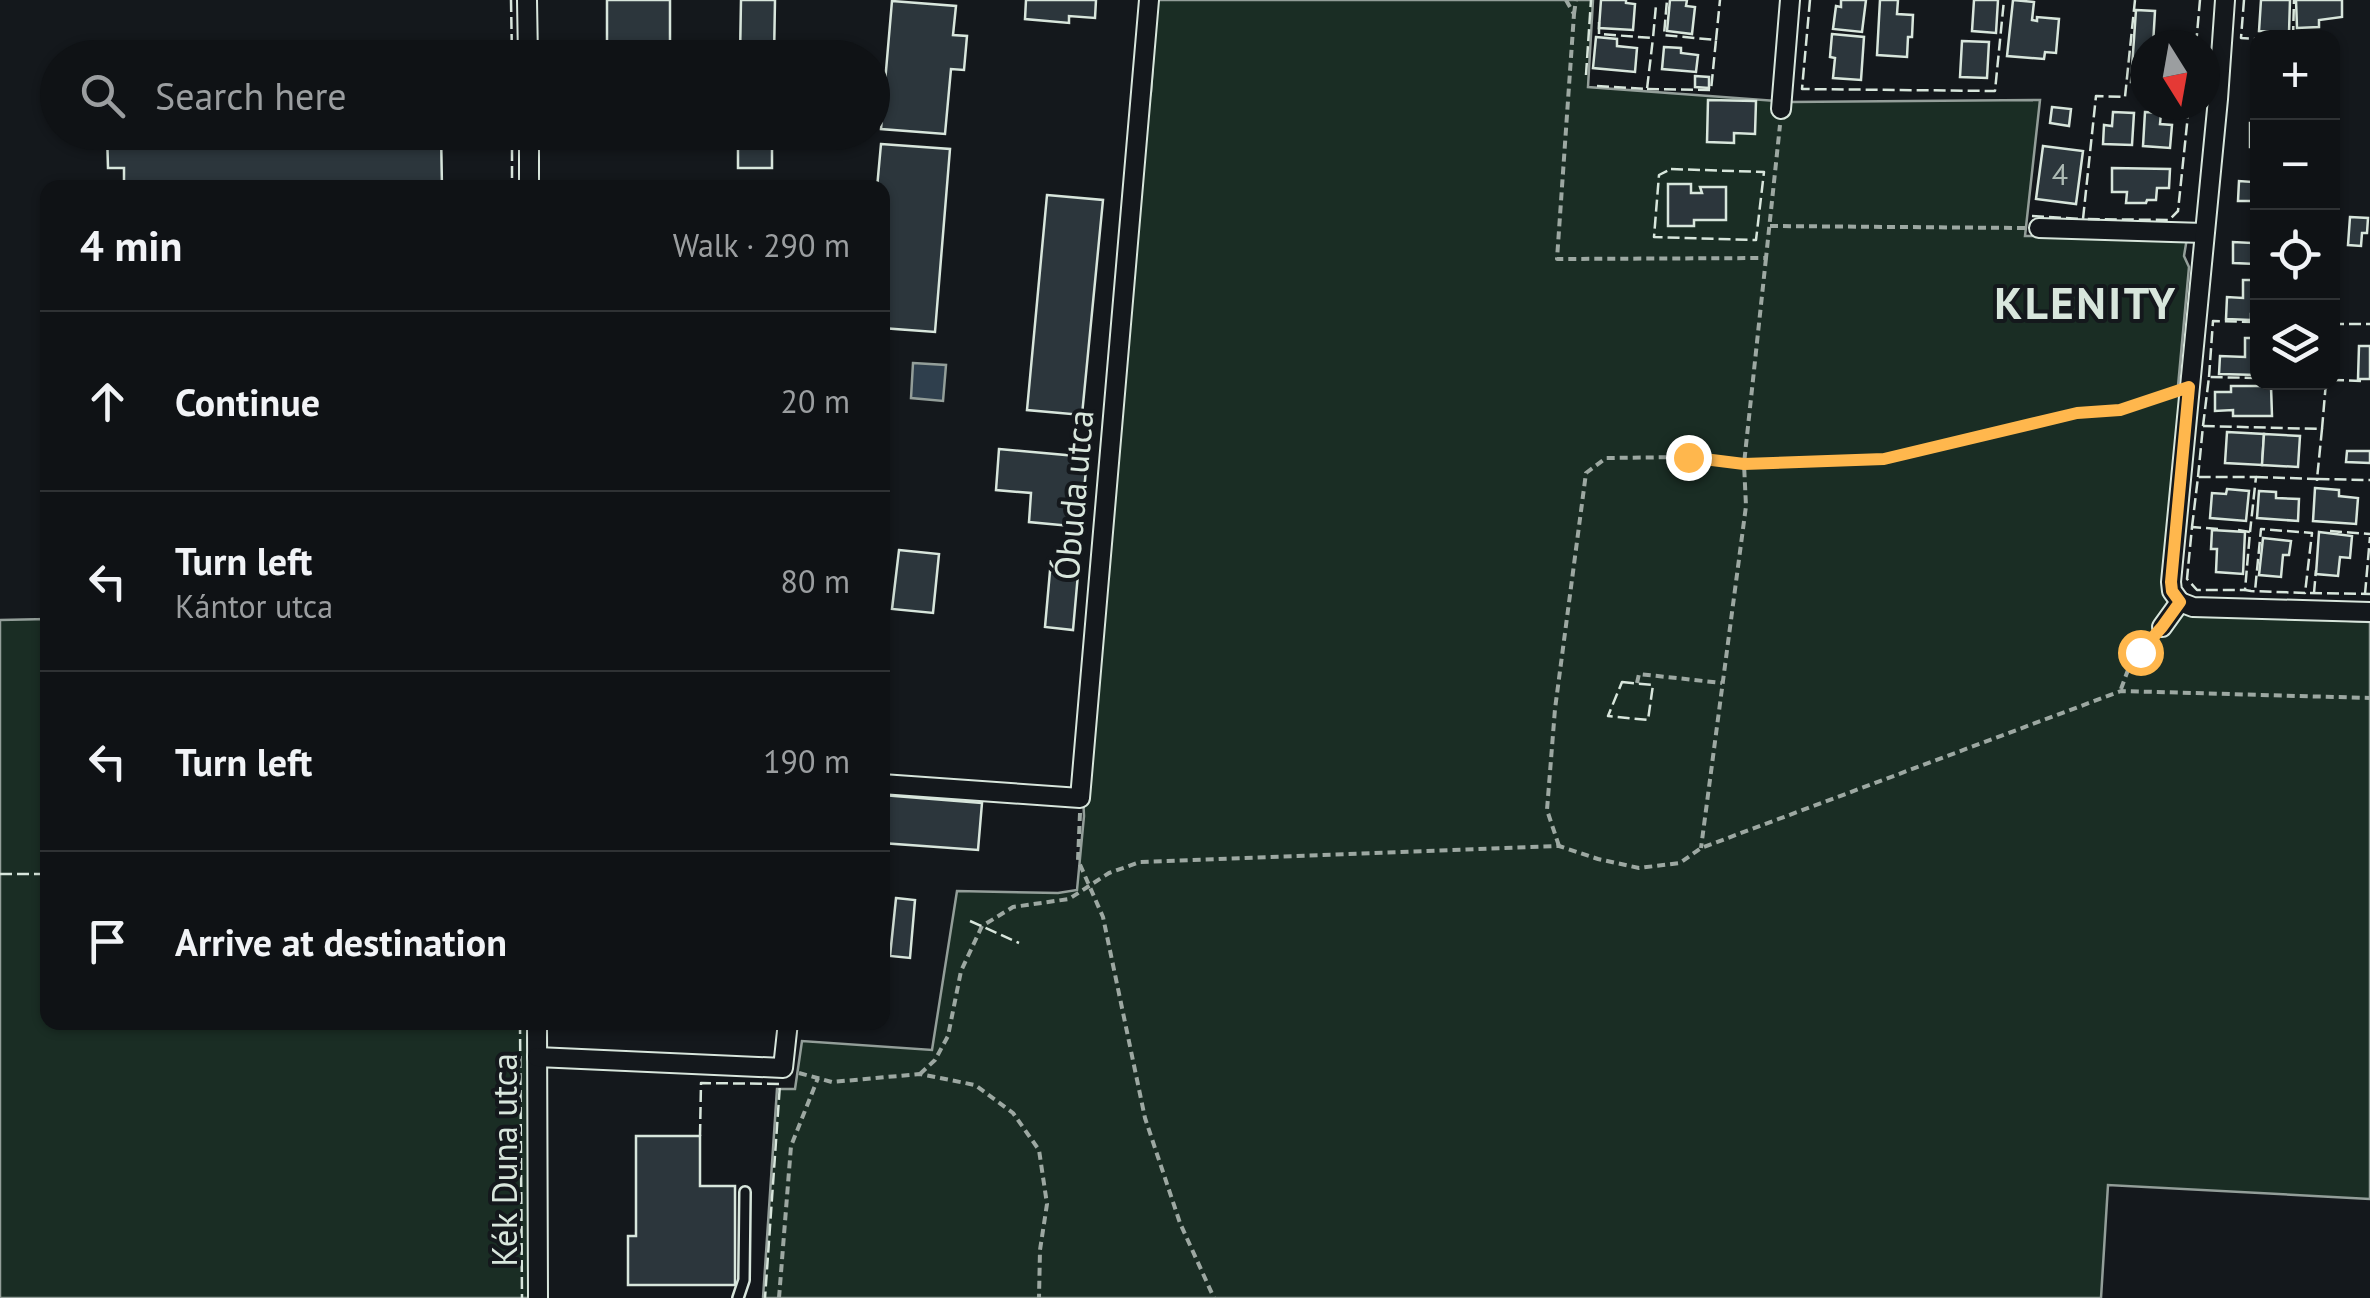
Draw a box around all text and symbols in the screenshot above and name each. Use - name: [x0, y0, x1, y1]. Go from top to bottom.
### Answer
- north arrow: [2130, 30, 2220, 120]
- map controls: [2250, 30, 2340, 390]
- button: +: [2250, 30, 2340, 120]
- search box: [40, 40, 890, 150]
- icon: search: [75, 68, 130, 123]
- text: Search here: [155, 71, 347, 120]
- button: −: [2250, 120, 2340, 210]
- house number: 4: [2052, 154, 2068, 193]
- button: locate: [2250, 210, 2340, 300]
- text: 4 min: [80, 218, 182, 273]
- text: Walk · 290 m: [673, 224, 850, 266]
- district label: KLENITY: [1994, 273, 2178, 331]
- button: layers: [2250, 300, 2340, 390]
- icon: ahead: [80, 374, 135, 429]
- text: Continue: [175, 377, 320, 426]
- text: 20 m: [781, 380, 850, 422]
- street label: Óbuda utca: [1043, 408, 1103, 582]
- route end: [1666, 435, 1712, 481]
- text: Turn left: [175, 536, 312, 585]
- icon: left: [80, 554, 135, 609]
- text: 80 m: [781, 560, 850, 602]
- text: Kántor utca: [175, 585, 333, 627]
- route start: [2118, 630, 2164, 676]
- icon: left: [80, 734, 135, 789]
- text: Turn left: [175, 737, 312, 786]
- text: 190 m: [763, 740, 850, 782]
- icon: arrive: [80, 914, 135, 969]
- text: Arrive at destination: [175, 917, 507, 966]
- street label: Kék Duna utca: [481, 1053, 527, 1267]

